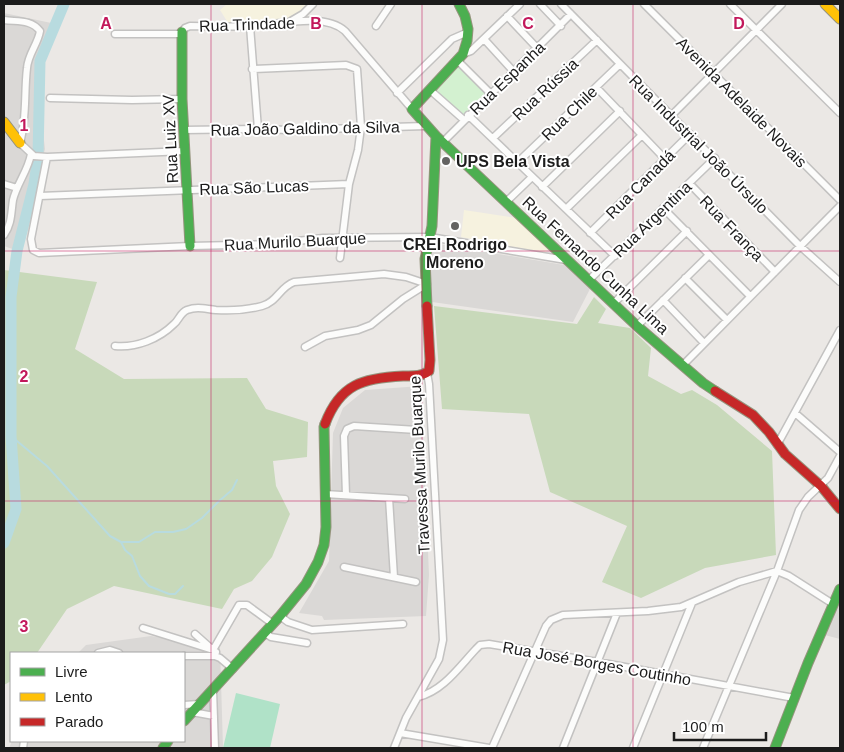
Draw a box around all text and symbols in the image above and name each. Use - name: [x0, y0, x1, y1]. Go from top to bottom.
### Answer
- street label: Rua Trindade: [199, 14, 295, 35]
- text: A: [100, 15, 112, 32]
- text: B: [310, 15, 322, 32]
- text: C: [522, 15, 534, 32]
- text: D: [733, 15, 745, 32]
- street label: Avenida Adelaide Novais: [673, 34, 810, 171]
- street label: Rua Espanha: [467, 39, 548, 118]
- street label: Rua Rússia: [509, 55, 581, 124]
- street label: Rua Industrial João Úrsulo: [626, 71, 772, 217]
- street label: Rua Chile: [538, 83, 601, 144]
- street label: Rua Luiz XV: [160, 94, 181, 184]
- text: 1: [20, 117, 29, 134]
- street label: Rua João Galdino da Silva: [210, 118, 400, 139]
- street label: Rua Canadá: [603, 147, 678, 222]
- place label: UPS Bela Vista: [456, 153, 570, 170]
- marker: UPS Bela Vista: [440, 155, 452, 167]
- street label: Rua São Lucas: [199, 177, 309, 198]
- street label: Rua Argentina: [610, 178, 695, 261]
- street label: Rua França: [696, 192, 767, 264]
- street label: Rua Fernando Cunha Lima: [519, 193, 672, 337]
- marker: CREI Rodrigo Moreno: [449, 220, 461, 232]
- street label: Rua Murilo Buarque: [224, 229, 367, 254]
- place label: CREI Rodrigo Moreno: [403, 236, 507, 271]
- text: 2: [20, 368, 29, 385]
- street label: Travessa Murilo Buarque: [406, 375, 433, 554]
- text: 3: [20, 618, 29, 635]
- street label: Rua José Borges Coutinho: [501, 639, 693, 688]
- legend: [10, 652, 185, 742]
- text: Livre: [55, 663, 88, 680]
- text: Lento: [55, 688, 93, 705]
- scale bar: [674, 710, 766, 742]
- text: Parado: [55, 713, 103, 730]
- text: 100 m: [682, 718, 724, 735]

